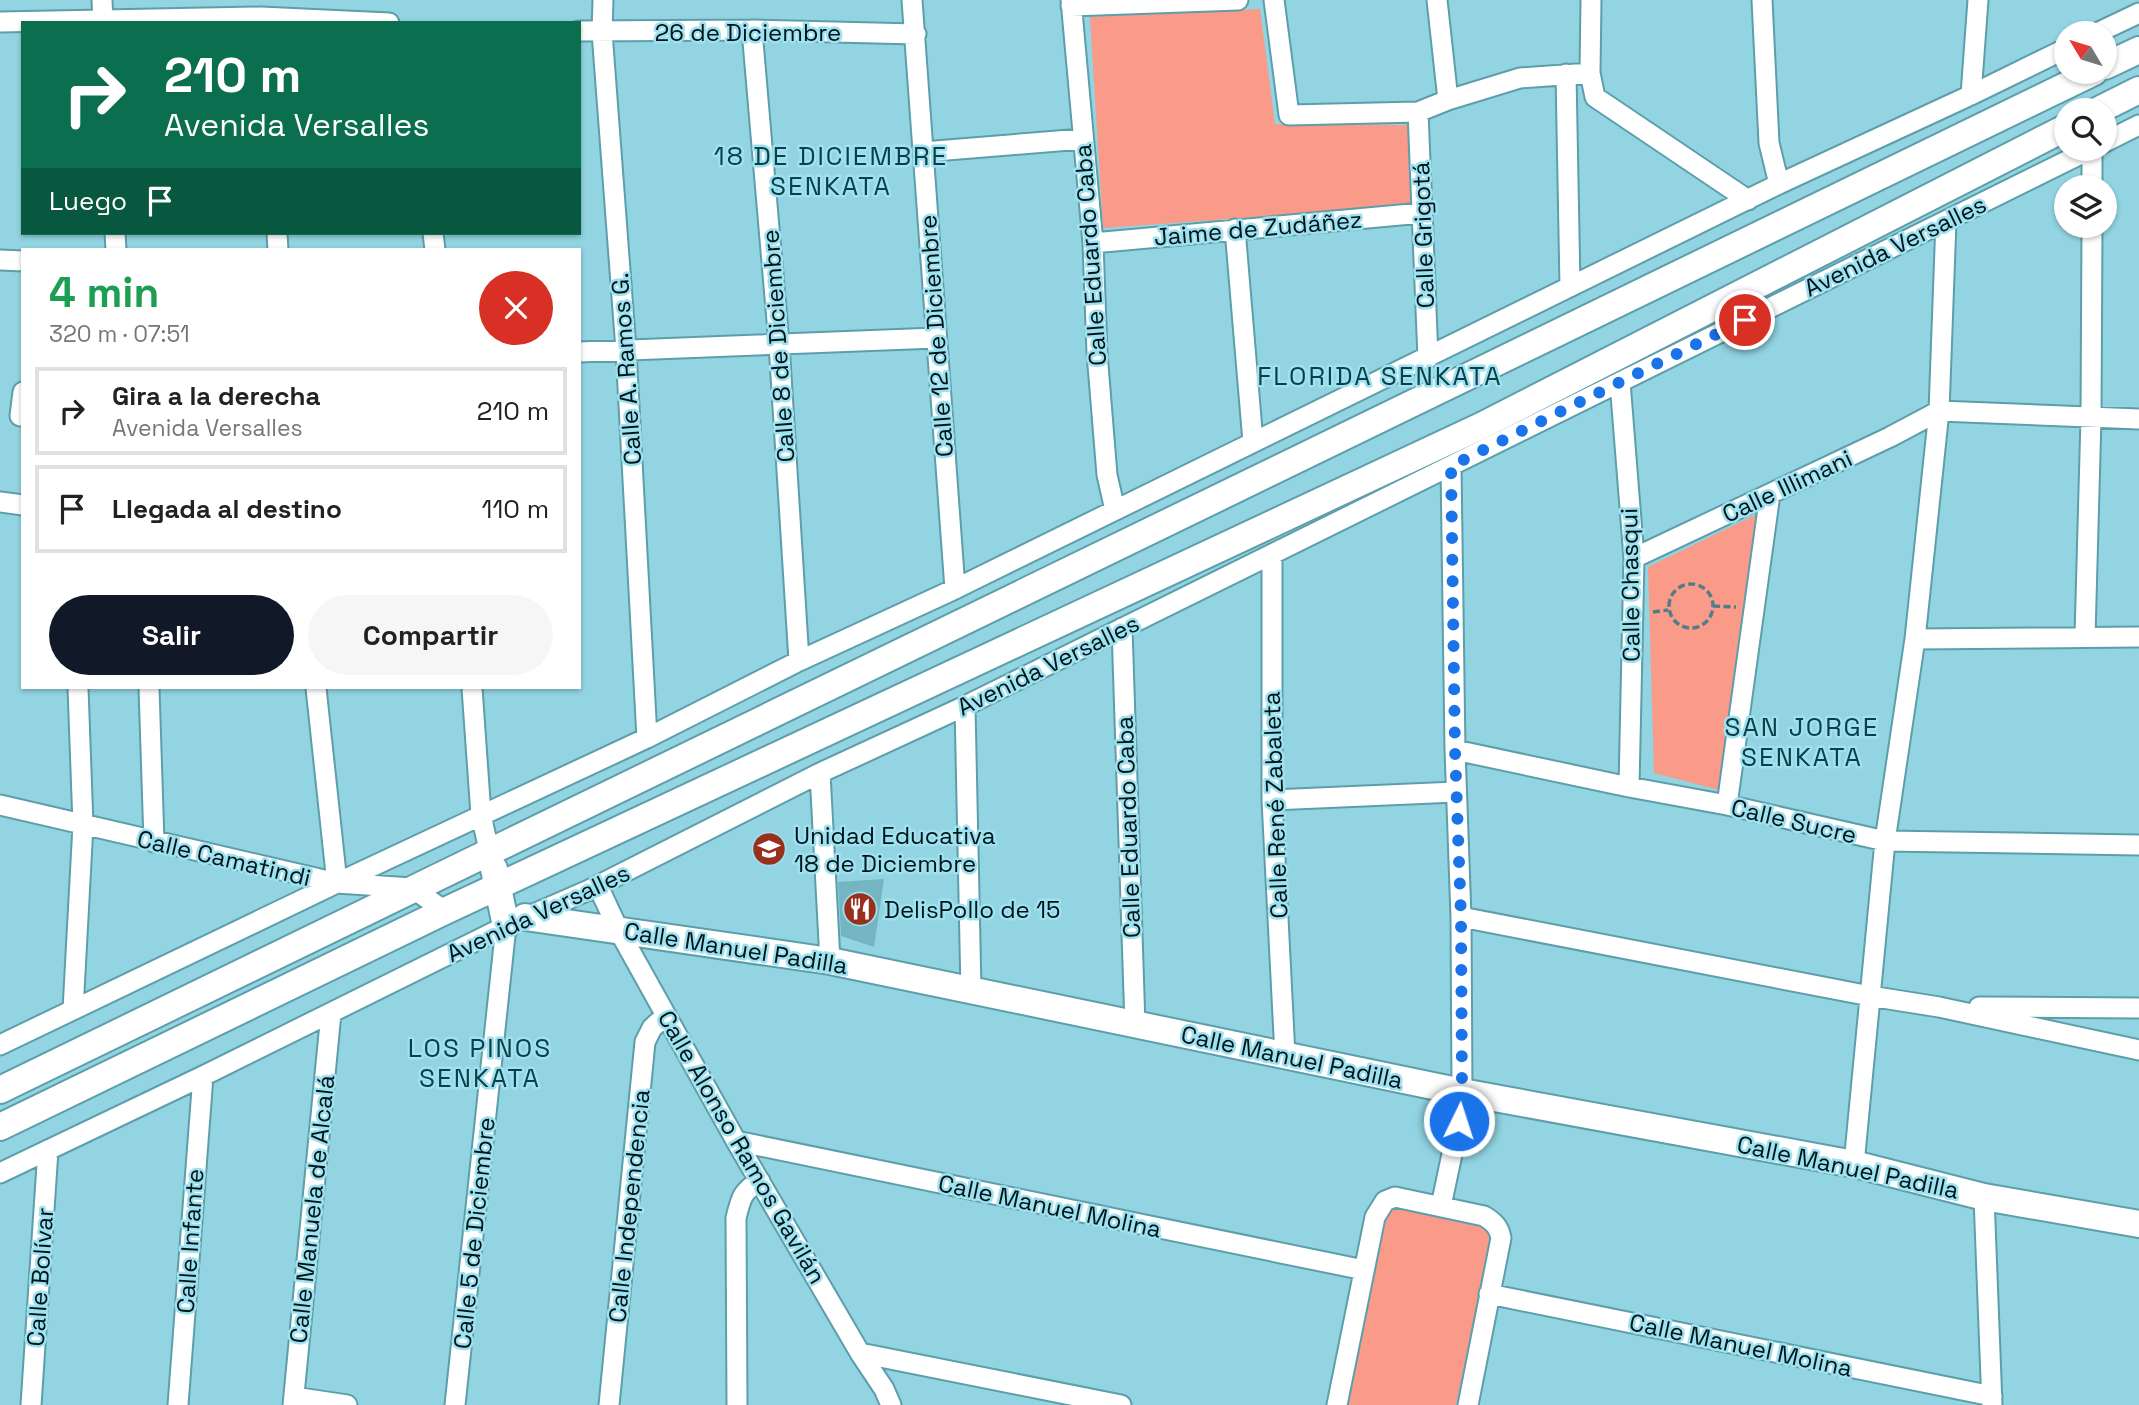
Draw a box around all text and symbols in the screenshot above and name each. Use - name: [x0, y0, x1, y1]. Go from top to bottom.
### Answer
- street label: 26 de Diciembre: [655, 17, 841, 48]
- north arrow: [2054, 21, 2118, 84]
- map controls: [2054, 21, 2117, 238]
- text: 210 m: [164, 44, 301, 106]
- icon: right: [49, 49, 140, 140]
- button: search: [2054, 98, 2117, 161]
- text: Avenida Versalles: [164, 105, 429, 145]
- district label: 18 DE DICIEMBRE SENKATA: [714, 139, 948, 203]
- street label: Calle Eduardo Caba: [1067, 143, 1113, 367]
- street label: Calle Grigotá: [1405, 161, 1441, 309]
- button: layers: [2054, 175, 2117, 238]
- icon: arrive: [141, 182, 179, 220]
- text: Luego: [49, 184, 127, 218]
- street label: Avenida Versalles: [1799, 188, 1991, 304]
- street label: Jaime de Zudáñez: [1153, 203, 1363, 253]
- street label: Calle 12 de Diciembre: [912, 214, 960, 458]
- street label: Calle 8 de Diciembre: [754, 228, 802, 464]
- text: 4 min: [49, 266, 159, 319]
- button: close: [479, 271, 553, 345]
- street label: Calle A. Ramos G.: [604, 272, 648, 466]
- pin: [1715, 290, 1775, 350]
- icon: arrive: [1726, 301, 1764, 339]
- text: 320 m · 07:51: [49, 319, 190, 349]
- district label: FLORIDA SENKATA: [1257, 359, 1503, 393]
- text: Gira a la derecha: [112, 379, 321, 413]
- icon: right: [53, 392, 91, 430]
- text: 210 m: [477, 394, 549, 428]
- text: Avenida Versalles: [112, 413, 303, 443]
- street label: Calle Illimani: [1717, 442, 1857, 530]
- icon: arrive: [53, 490, 91, 528]
- text: Llegada al destino: [112, 492, 342, 526]
- text: 110 m: [482, 492, 549, 526]
- street label: Calle Chasqui: [1613, 508, 1647, 662]
- button: Salir: [49, 595, 294, 675]
- button: Compartir: [308, 595, 553, 675]
- street label: Avenida Versalles: [952, 607, 1144, 723]
- street label: Calle René Zabaleta: [1256, 691, 1294, 919]
- district label: SAN JORGE SENKATA: [1725, 710, 1879, 774]
- street label: Calle Eduardo Caba: [1109, 715, 1147, 939]
- street label: Calle Sucre: [1728, 792, 1860, 850]
- place label: Unidad Educativa 18 de Diciembre: [794, 820, 996, 879]
- street label: Calle Camatindi: [134, 823, 314, 893]
- school or university icon: Unidad Educativa 18 de Diciembre: [750, 830, 788, 868]
- street label: Avenida Versalles: [441, 857, 635, 969]
- restaurant icon: DelisPollo de 15: [841, 890, 879, 928]
- place label: DelisPollo de 15: [884, 894, 1060, 925]
- street label: Calle Manuel Padilla: [622, 915, 850, 981]
- street label: Calle Alonso Ramos Gavilán: [651, 1005, 833, 1289]
- street label: Calle Manuel Padilla: [1178, 1018, 1406, 1096]
- district label: LOS PINOS SENKATA: [408, 1031, 552, 1095]
- street label: Calle Manuela de Alcalá: [282, 1073, 342, 1345]
- position arrow: [1422, 1084, 1496, 1158]
- street label: Calle Independencia: [601, 1088, 657, 1324]
- street label: Calle 5 de Diciembre: [446, 1116, 502, 1350]
- street label: Calle Manuel Padilla: [1734, 1128, 1962, 1206]
- street label: Calle Manuel Molina: [936, 1167, 1165, 1245]
- street label: Calle Infante: [169, 1168, 211, 1314]
- street label: Calle Bolívar: [20, 1206, 60, 1348]
- street label: Calle Manuel Molina: [1627, 1306, 1856, 1384]

